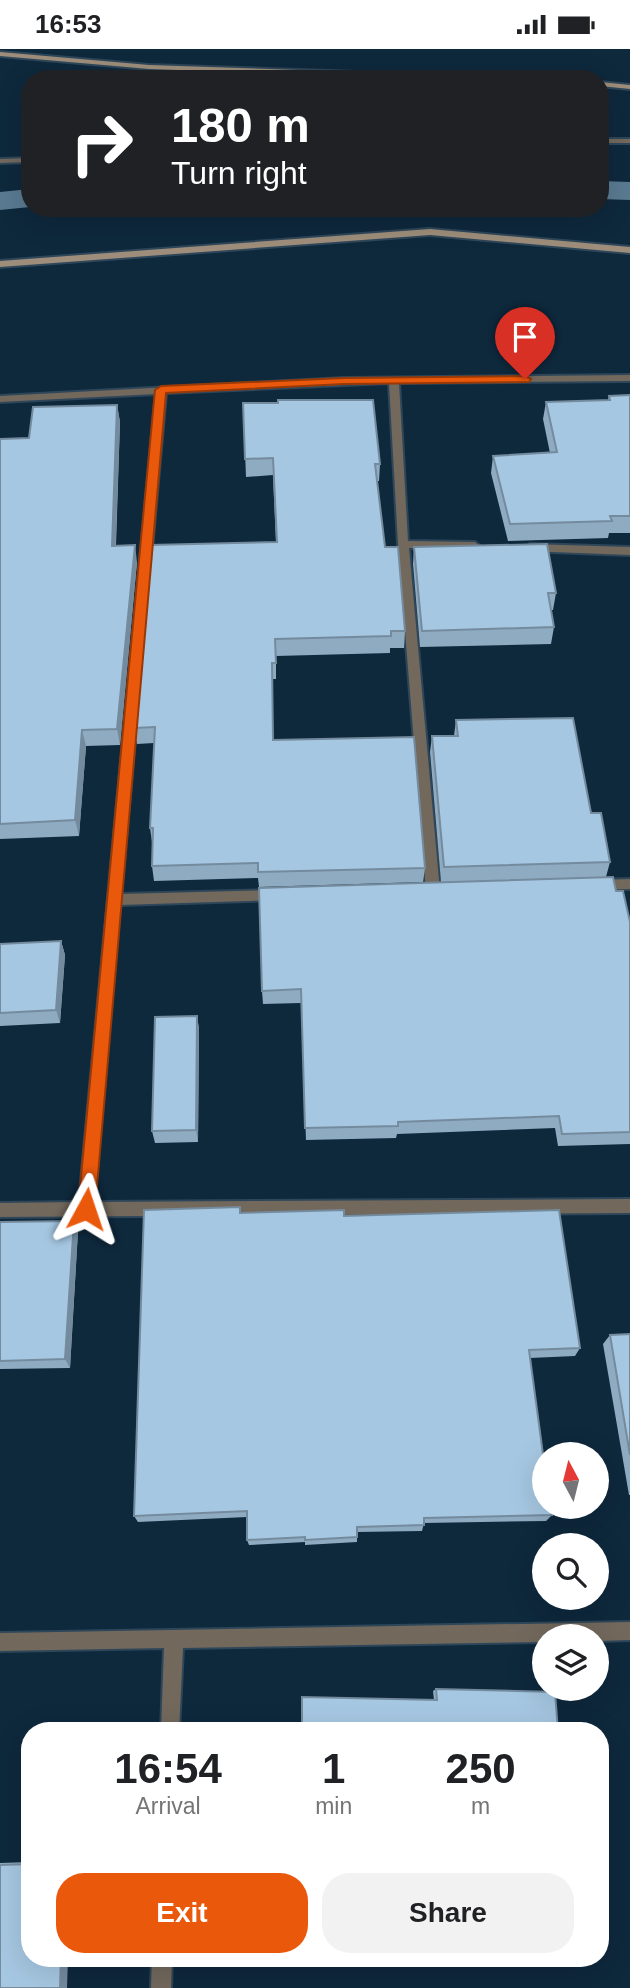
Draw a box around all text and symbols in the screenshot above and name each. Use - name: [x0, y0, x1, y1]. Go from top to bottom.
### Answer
- text: 16:53: [35, 9, 102, 39]
- icon: right: [56, 98, 147, 189]
- text: 180 m: [171, 98, 310, 152]
- text: Turn right: [171, 155, 307, 191]
- pin: [495, 307, 555, 379]
- icon: arrive: [506, 318, 544, 356]
- position arrow: [49, 1172, 123, 1246]
- north arrow: [532, 1442, 609, 1519]
- map controls: [532, 1442, 609, 1701]
- button: search: [532, 1533, 609, 1610]
- button: layers: [532, 1624, 609, 1701]
- text: 16:54: [114, 1745, 222, 1792]
- text: 1: [322, 1745, 345, 1792]
- text: 250: [446, 1745, 516, 1792]
- text: Arrival: [135, 1793, 201, 1819]
- text: min: [315, 1793, 352, 1819]
- text: m: [471, 1793, 490, 1819]
- button: Exit: [56, 1873, 308, 1953]
- button: Share: [322, 1873, 574, 1953]

